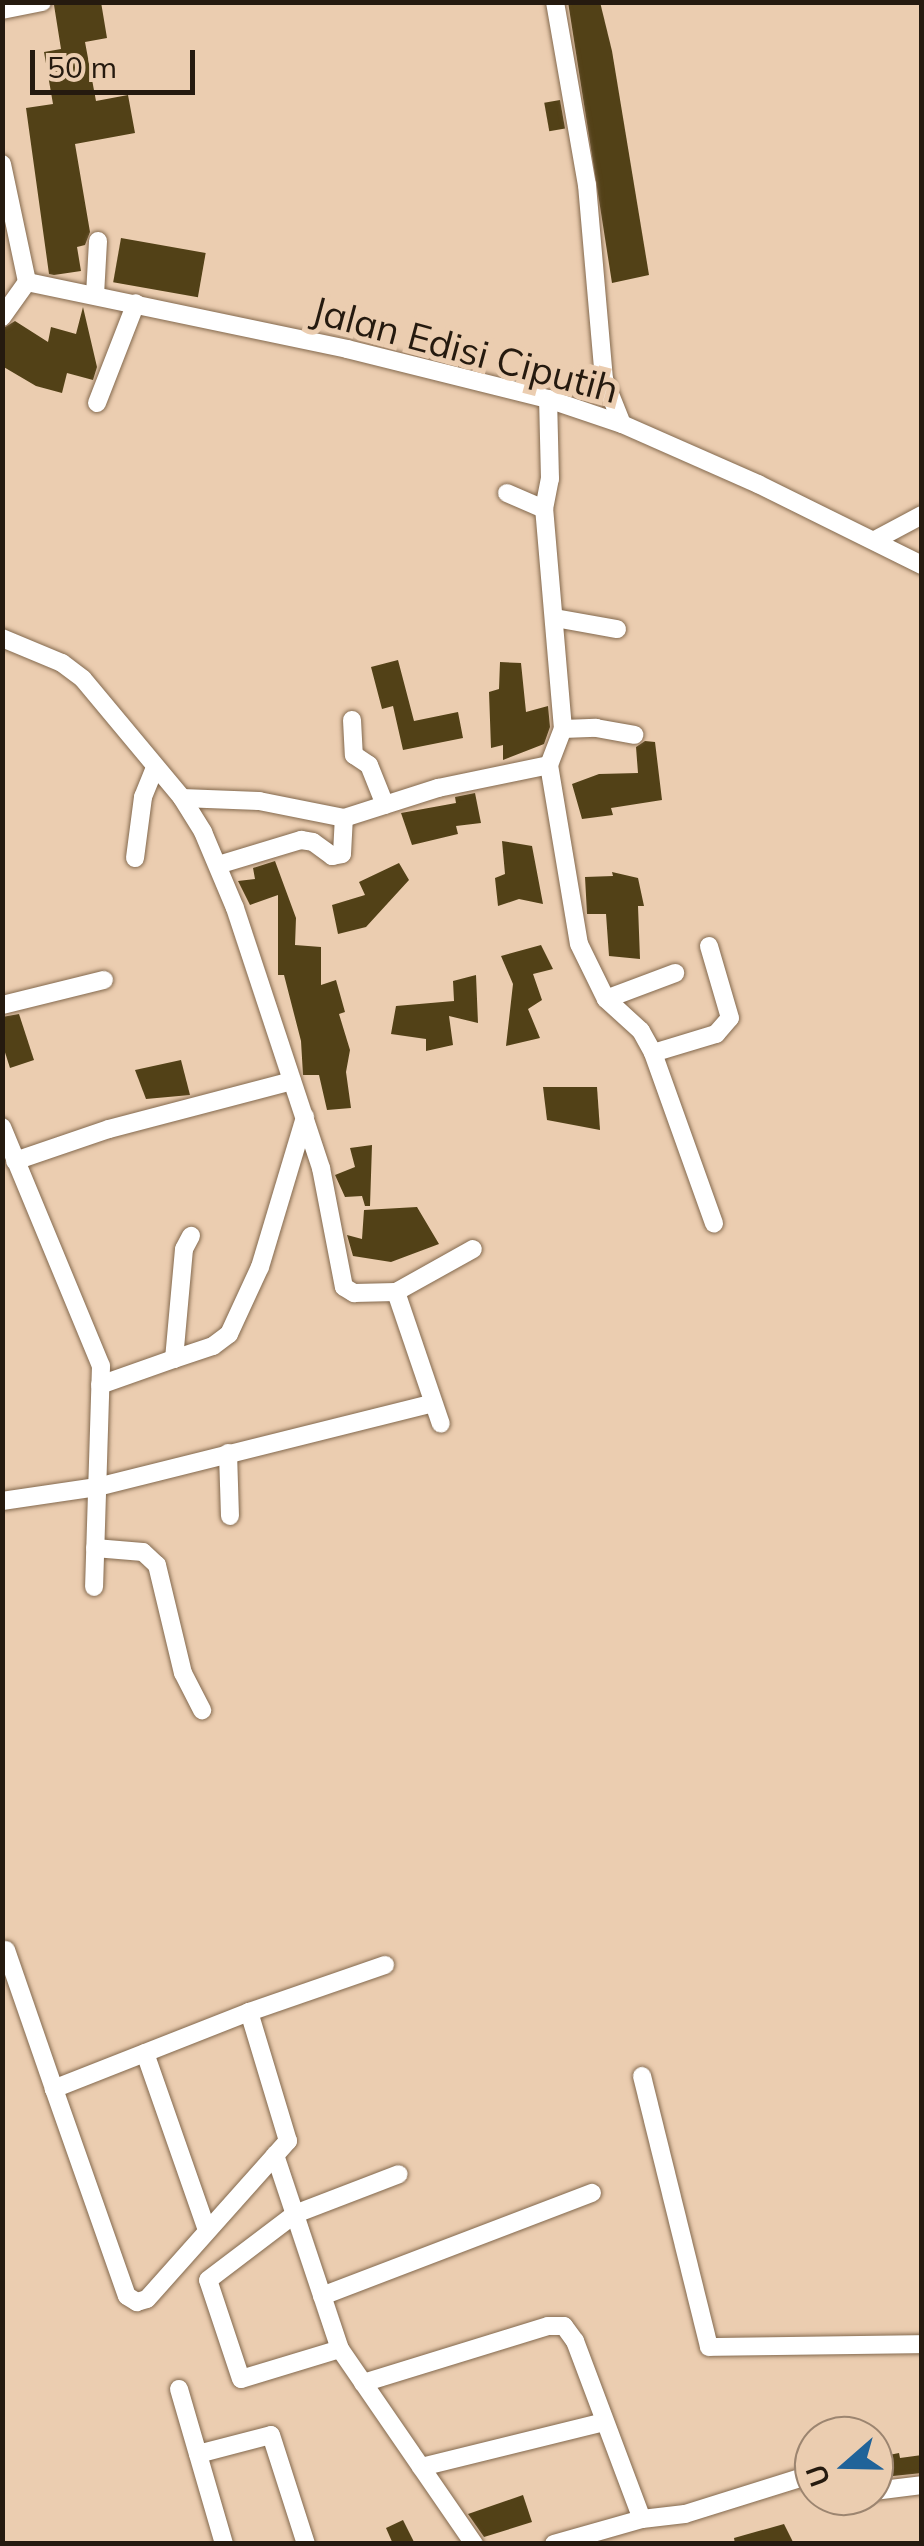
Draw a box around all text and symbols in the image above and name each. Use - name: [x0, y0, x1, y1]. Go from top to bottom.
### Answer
- scale bar: [35, 30, 200, 92]
- text: 50 m: [47, 48, 117, 86]
- street label: Jalan Edisi Ciputih: [307, 287, 623, 413]
- north arrow: [794, 2416, 894, 2516]
- text: U: [797, 2460, 837, 2491]

